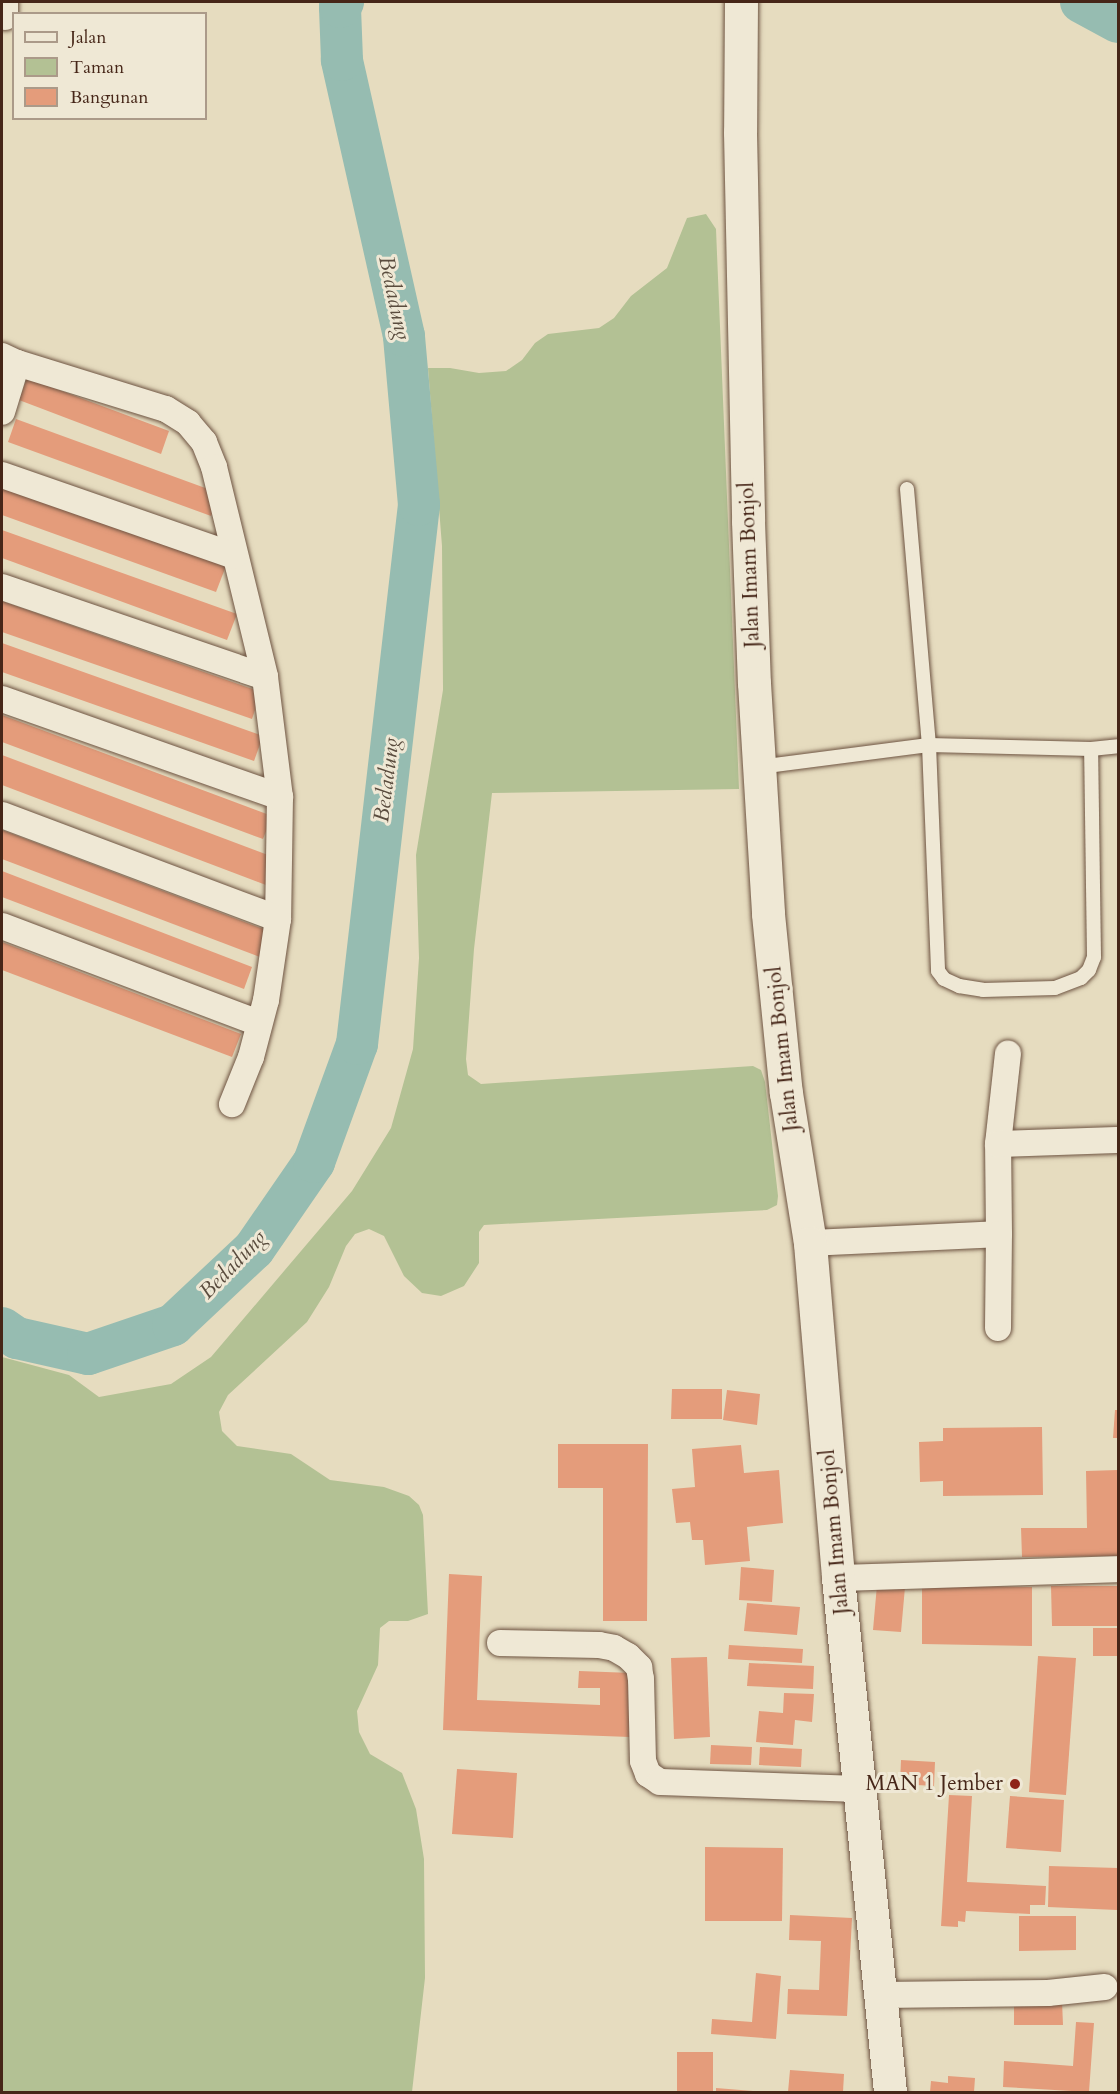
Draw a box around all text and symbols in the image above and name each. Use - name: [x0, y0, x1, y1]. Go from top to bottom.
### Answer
- legend: [12, 12, 207, 120]
- text: Jalan: [70, 25, 106, 50]
- text: Taman: [70, 55, 124, 80]
- text: Bangunan: [70, 85, 148, 110]
- water label: Bedadung: [372, 254, 416, 342]
- street label: Jalan Imam Bonjol: [735, 482, 765, 648]
- water label: Bedadung: [369, 736, 405, 824]
- street label: Jalan Imam Bonjol: [762, 965, 804, 1133]
- water label: Bedadung: [194, 1225, 272, 1305]
- street label: Jalan Imam Bonjol: [815, 1448, 855, 1616]
- place label: MAN 1 Jember: [865, 1771, 1003, 1797]
- marker: MAN 1 Jember: [1008, 1777, 1022, 1791]

